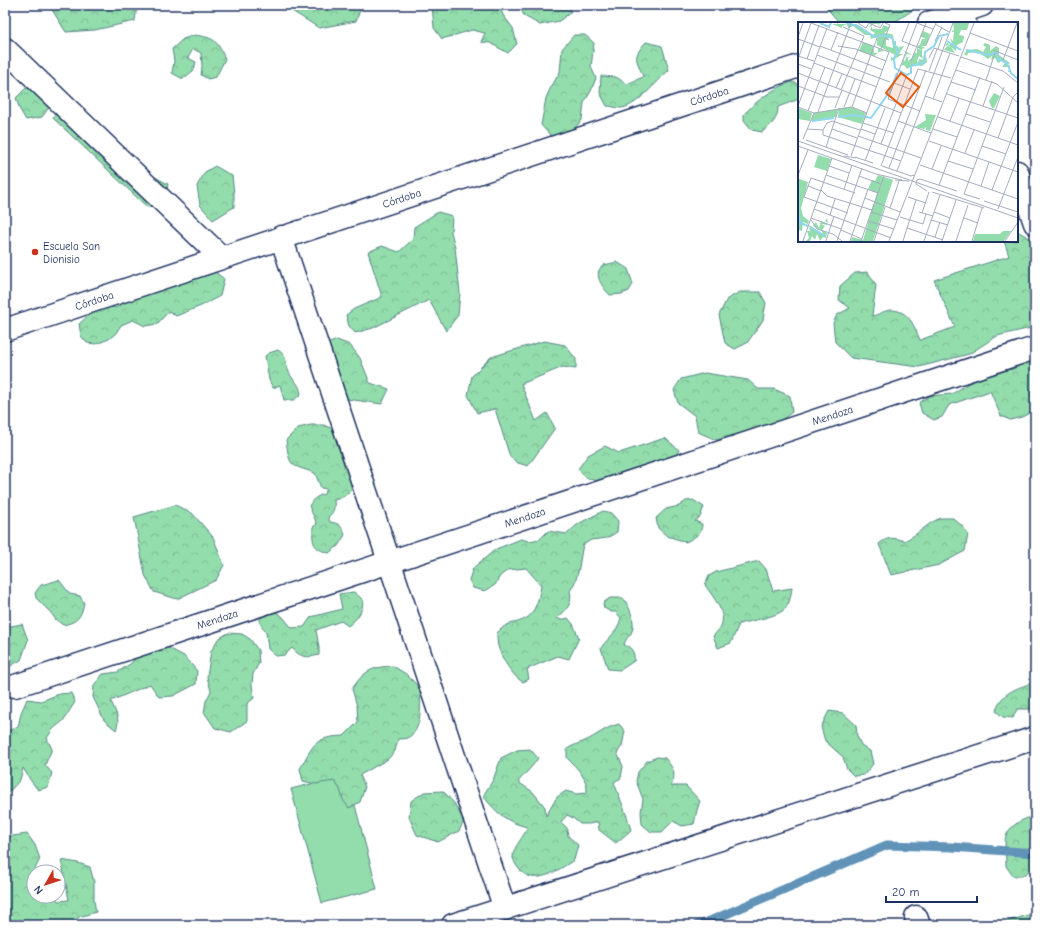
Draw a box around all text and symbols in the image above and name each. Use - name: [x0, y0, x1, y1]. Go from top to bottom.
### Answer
- inset map: [798, 22, 1018, 242]
- street label: Córdoba: [688, 84, 730, 109]
- street label: Córdoba: [381, 186, 423, 211]
- place label: Escuela San Dionisio: [43, 240, 100, 266]
- marker: Escuela San Dionisio: [30, 247, 40, 257]
- street label: Córdoba: [73, 288, 115, 313]
- street label: Mendoza: [810, 403, 855, 428]
- street label: Mendoza: [503, 505, 547, 530]
- street label: Mendoza: [195, 607, 240, 632]
- north arrow: [26, 864, 66, 904]
- scale bar: [886, 878, 977, 904]
- text: N: [31, 883, 46, 897]
- text: 20 m: [892, 885, 920, 899]

